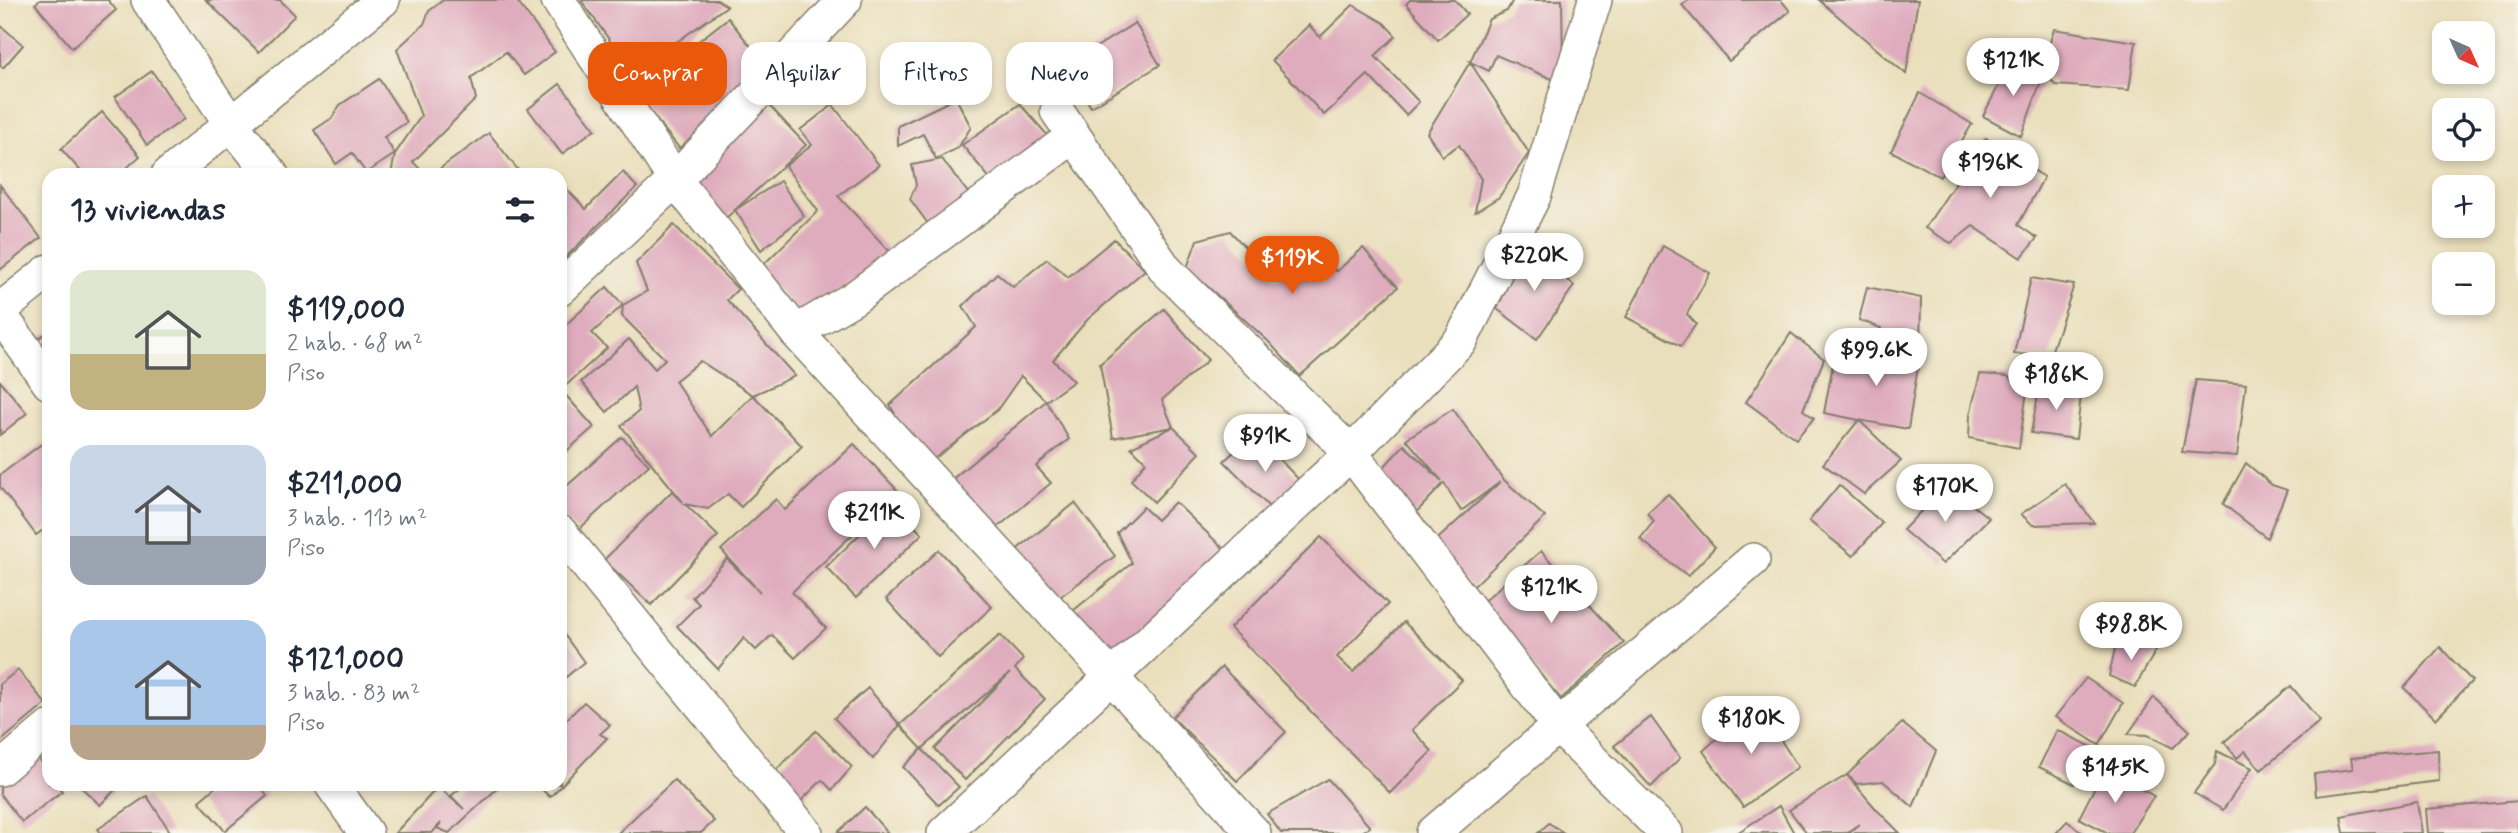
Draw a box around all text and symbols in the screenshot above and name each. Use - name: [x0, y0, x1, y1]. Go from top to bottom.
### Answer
- north arrow: [2432, 21, 2496, 84]
- map controls: [2432, 21, 2495, 315]
- pin: $121K: [1964, 38, 2062, 98]
- chip: Comprar: [588, 42, 727, 105]
- chip: Alquilar: [741, 42, 866, 105]
- chip: Filtros: [880, 42, 992, 105]
- chip: Nuevo: [1006, 42, 1113, 105]
- text: $121K: [1982, 46, 2044, 76]
- button: locate: [2432, 98, 2495, 161]
- pin: $196K: [1941, 140, 2039, 200]
- text: $196K: [1958, 148, 2022, 178]
- button: +: [2432, 175, 2495, 238]
- text: 13 viviendas: [70, 191, 226, 230]
- icon: filters: [501, 191, 539, 229]
- pin: $220K: [1485, 233, 1583, 293]
- pin: $119K: [1243, 236, 1341, 296]
- text: $220K: [1501, 241, 1568, 271]
- text: $119K: [1261, 244, 1323, 274]
- button: −: [2432, 252, 2495, 315]
- text: $119,000: [287, 290, 405, 329]
- icon: home: [126, 298, 210, 382]
- pin: $99.6K: [1819, 328, 1933, 388]
- text: 2 hab. · 68 m²: [287, 329, 423, 359]
- text: $99.6K: [1840, 336, 1912, 366]
- pin: $186K: [2007, 352, 2105, 412]
- text: Piso: [287, 359, 325, 389]
- text: $186K: [2024, 360, 2088, 390]
- pin: $91K: [1224, 414, 1306, 474]
- text: $91K: [1240, 422, 1290, 452]
- pin: $170K: [1896, 464, 1994, 524]
- text: $211,000: [287, 465, 402, 504]
- text: $170K: [1912, 472, 1978, 502]
- icon: home: [126, 473, 210, 557]
- pin: $211K: [825, 491, 923, 551]
- text: $211K: [844, 499, 904, 529]
- text: 3 hab. · 113 m²: [287, 504, 427, 534]
- text: Piso: [287, 534, 325, 564]
- pin: $121K: [1502, 566, 1600, 625]
- text: $121K: [1520, 573, 1582, 603]
- pin: $98.8K: [2074, 602, 2188, 662]
- text: $98.8K: [2095, 610, 2167, 640]
- text: $121,000: [287, 640, 404, 679]
- icon: home: [126, 648, 210, 732]
- text: 3 hab. · 83 m²: [287, 679, 420, 709]
- pin: $180K: [1702, 696, 1800, 756]
- text: $180K: [1718, 704, 1784, 734]
- text: Piso: [287, 709, 325, 739]
- pin: $145K: [2066, 746, 2164, 805]
- text: $145K: [2082, 753, 2148, 783]

